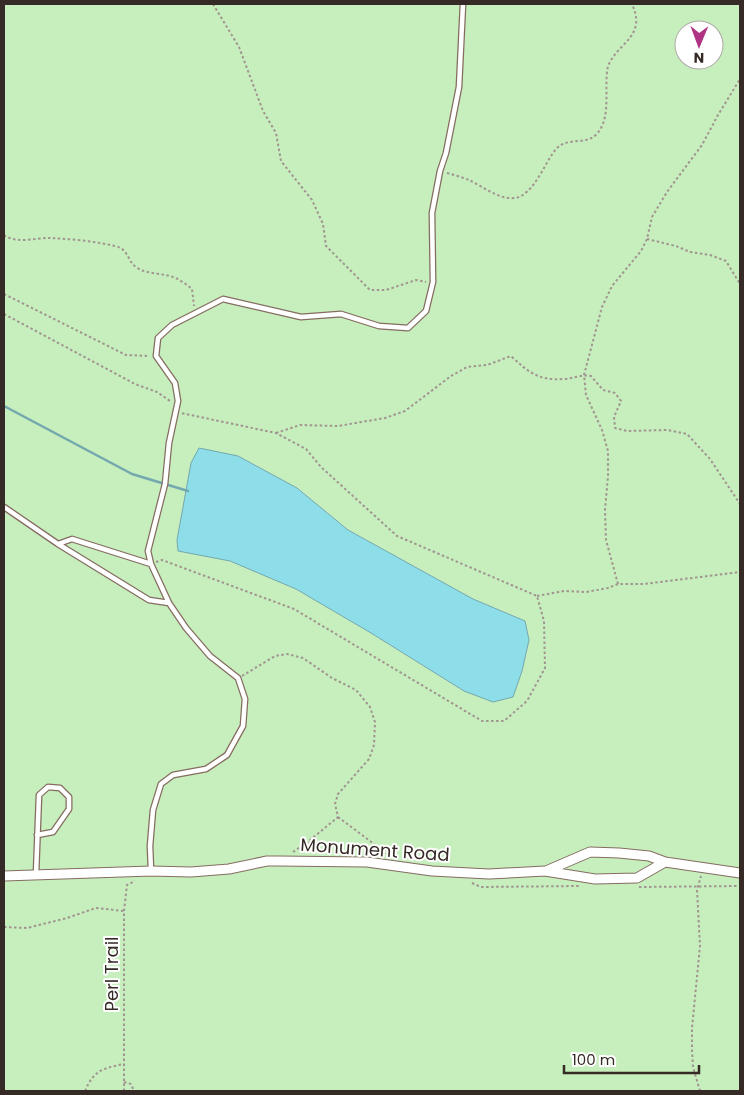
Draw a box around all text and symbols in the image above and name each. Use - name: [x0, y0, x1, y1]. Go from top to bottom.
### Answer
- north arrow: [674, 20, 724, 70]
- text: N: [693, 48, 704, 68]
- street label: Monument Road: [300, 832, 450, 867]
- street label: Perl Trail: [99, 936, 124, 1012]
- scale bar: [564, 1042, 699, 1074]
- text: 100 m: [572, 1049, 615, 1070]

